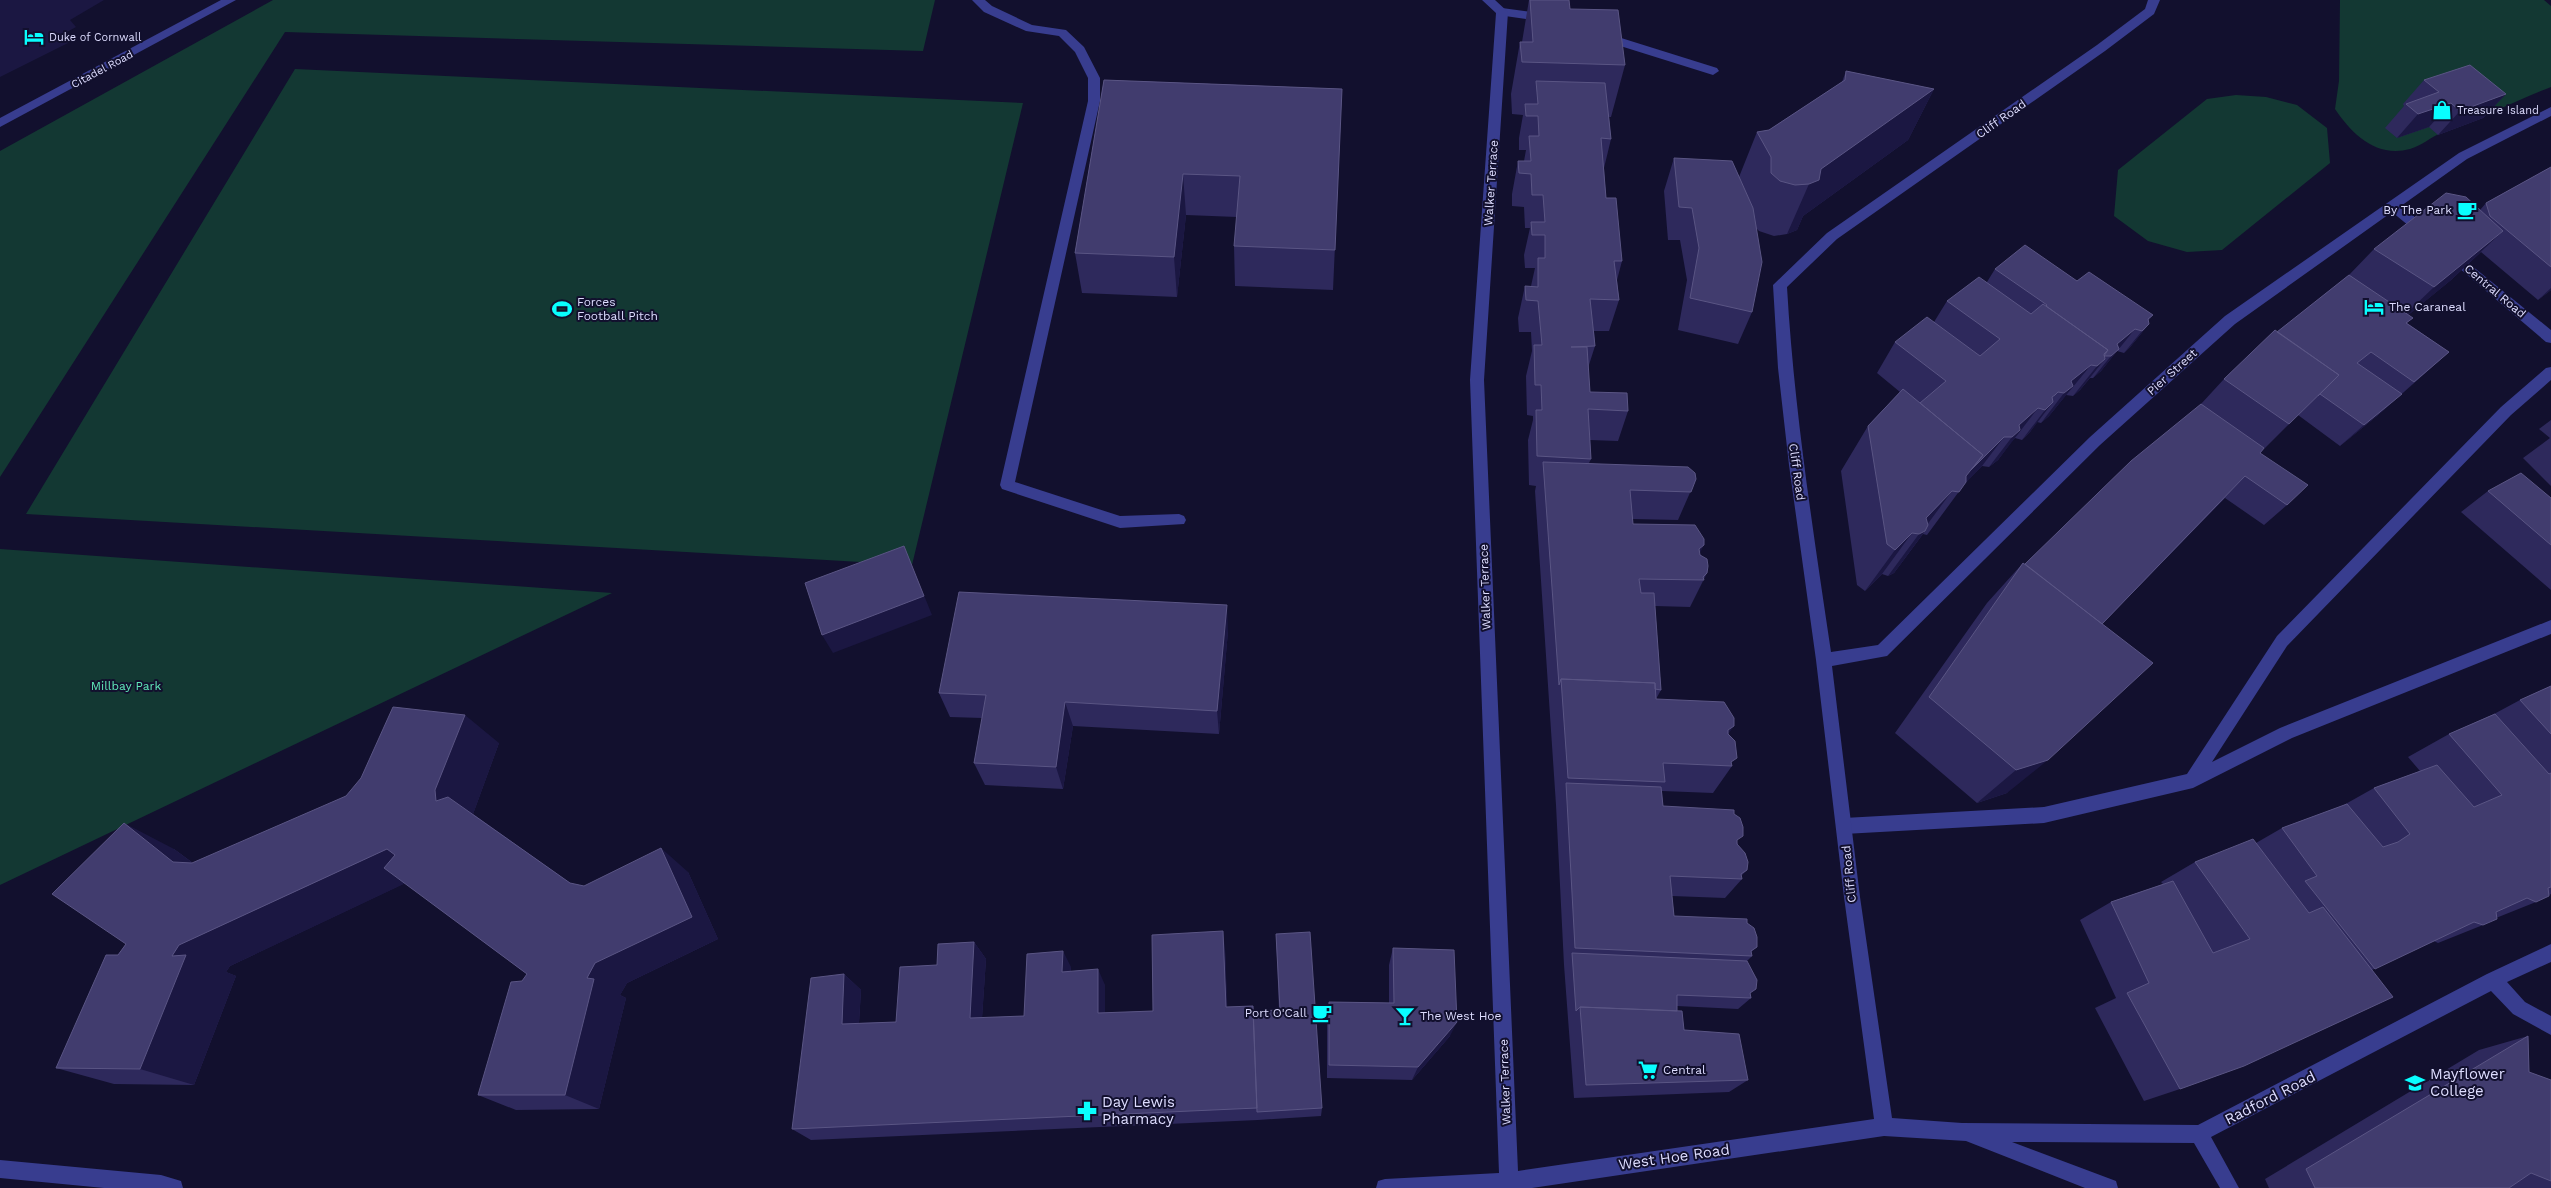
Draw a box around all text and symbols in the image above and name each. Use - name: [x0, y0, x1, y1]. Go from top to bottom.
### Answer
- hotel icon: Duke of Cornwall: [23, 26, 45, 48]
- place label: Duke of Cornwall: [49, 31, 142, 44]
- street label: Citadel Road: [69, 48, 135, 91]
- street label: Cliff Road: [1973, 97, 2029, 141]
- shop icon: Treasure Island: [2431, 99, 2453, 121]
- place label: Treasure Island: [2457, 104, 2539, 117]
- street label: Walker Terrace: [1481, 139, 1501, 227]
- cafe icon: By The Park: [2456, 199, 2478, 221]
- place label: By The Park: [2383, 203, 2452, 217]
- street label: Central Road: [2462, 261, 2528, 321]
- place label: Forces Football Pitch: [577, 295, 658, 323]
- hotel icon: The Caraneal: [2363, 296, 2385, 318]
- sports icon: Forces Football Pitch: [551, 298, 573, 320]
- place label: The Caraneal: [2389, 300, 2466, 314]
- street label: Pier Street: [2144, 346, 2200, 398]
- street label: Cliff Road: [1786, 443, 1808, 501]
- street label: Walker Terrace: [1476, 544, 1494, 630]
- park label: Millbay Park: [91, 679, 161, 693]
- street label: Cliff Road: [1839, 845, 1859, 903]
- cafe icon: Port O'Call: [1311, 1002, 1333, 1024]
- bar icon: The West Hoe: [1394, 1005, 1416, 1027]
- place label: Port O'Call: [1245, 1006, 1307, 1020]
- place label: The West Hoe: [1420, 1009, 1502, 1023]
- street label: Walker Terrace: [1496, 1039, 1514, 1125]
- supermarket icon: Central: [1637, 1059, 1659, 1081]
- place label: Central: [1663, 1063, 1706, 1077]
- place label: Mayflower College: [2430, 1065, 2505, 1100]
- street label: Radford Road: [2222, 1067, 2318, 1129]
- school or university icon: Mayflower College: [2404, 1072, 2426, 1094]
- place label: Day Lewis Pharmacy: [1102, 1093, 1175, 1128]
- pharmacy icon: Day Lewis Pharmacy: [1076, 1100, 1098, 1122]
- street label: West Hoe Road: [1617, 1140, 1731, 1174]

